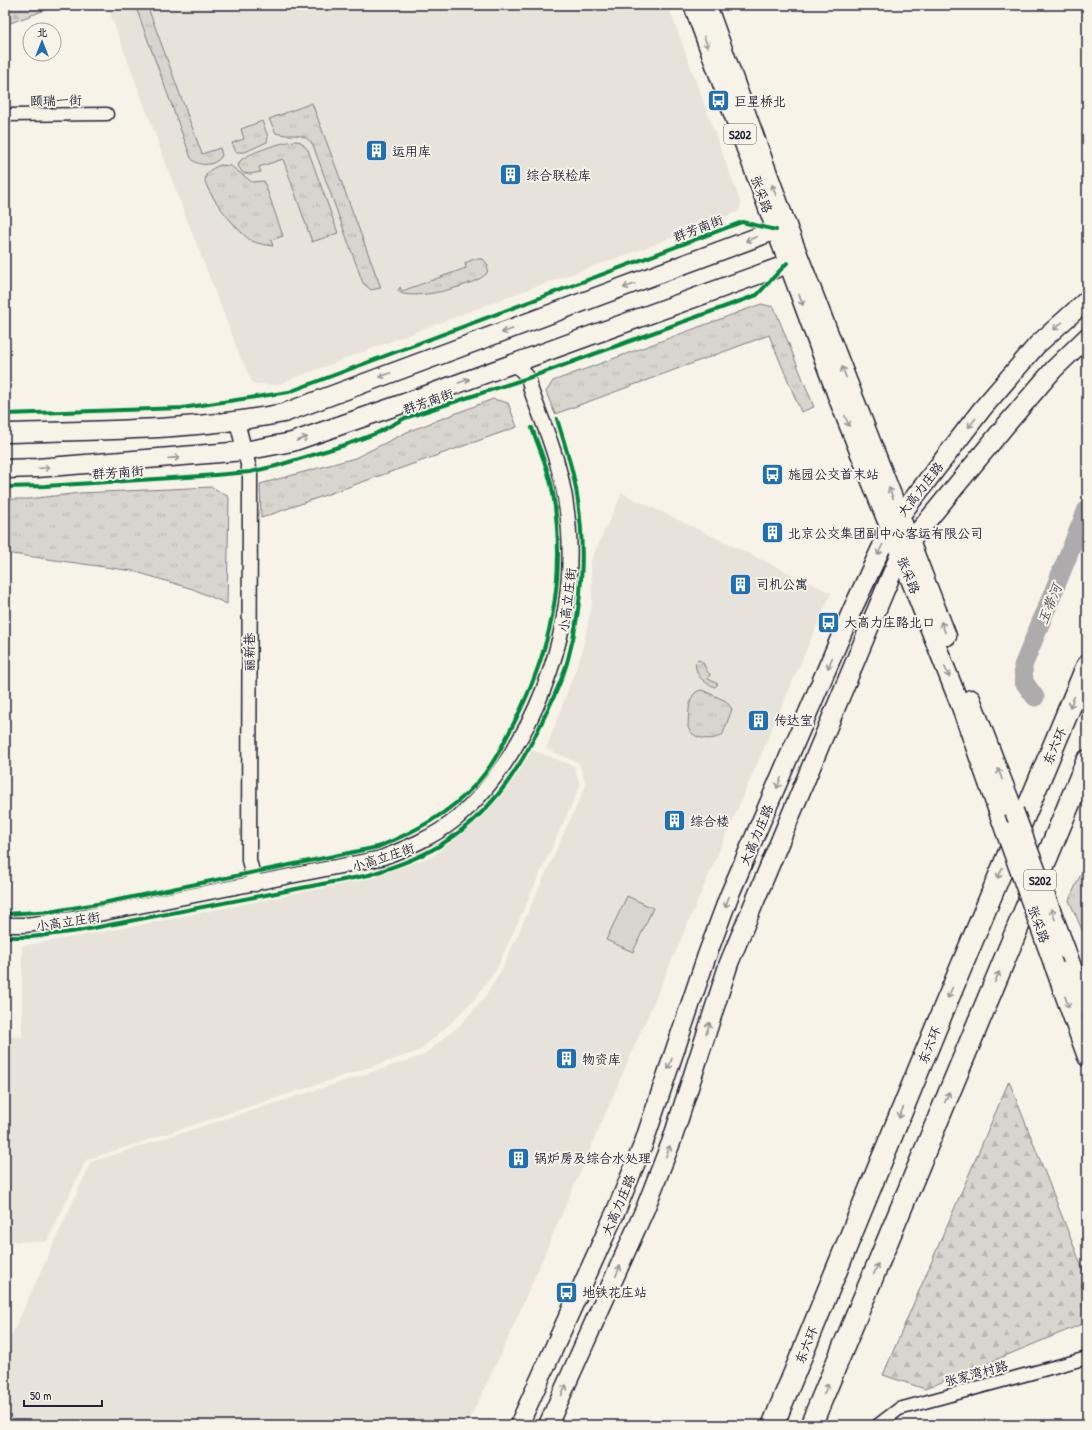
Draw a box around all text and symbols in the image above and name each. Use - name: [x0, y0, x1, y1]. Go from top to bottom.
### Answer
- north arrow: [22, 22, 62, 62]
- text: 北: [37, 25, 48, 39]
- one-way arrow: [703, 35, 711, 47]
- bus stop icon: 巨星桥北: [705, 88, 731, 114]
- street label: 颐瑞一街: [30, 91, 82, 109]
- place label: 巨星桥北: [734, 92, 786, 110]
- road number: S202: [724, 124, 756, 144]
- building icon: 运用库: [364, 138, 390, 164]
- place label: 运用库: [392, 142, 431, 160]
- building icon: 综合联检库: [498, 162, 524, 188]
- place label: 综合联检库: [526, 166, 591, 184]
- street label: 张采路: [747, 173, 777, 215]
- one-way arrow: [770, 183, 777, 196]
- street label: 群芳南街: [670, 210, 726, 246]
- one-way arrow: [745, 236, 757, 244]
- one-way arrow: [624, 282, 636, 290]
- one-way arrow: [797, 293, 805, 305]
- one-way arrow: [1053, 321, 1063, 330]
- one-way arrow: [502, 327, 514, 335]
- one-way arrow: [839, 366, 847, 378]
- one-way arrow: [380, 372, 392, 380]
- one-way arrow: [458, 377, 470, 385]
- street label: 群芳南街: [400, 384, 456, 418]
- one-way arrow: [844, 415, 851, 427]
- one-way arrow: [968, 417, 976, 428]
- one-way arrow: [295, 434, 307, 442]
- one-way arrow: [167, 454, 180, 461]
- street label: 大高力庄路: [893, 458, 947, 520]
- street label: 群芳南街: [91, 461, 145, 483]
- bus stop icon: 施园公交首末站: [760, 461, 786, 487]
- one-way arrow: [37, 464, 50, 471]
- place label: 施园公交首末站: [788, 465, 879, 483]
- one-way arrow: [886, 487, 894, 499]
- building icon: 北京公交集团副中心客运有限公司: [760, 520, 786, 546]
- place label: 北京公交集团副中心客运有限公司: [788, 524, 983, 542]
- one-way arrow: [876, 544, 883, 556]
- street label: 张采路: [893, 554, 925, 596]
- street label: 小高立庄街: [554, 567, 580, 633]
- building icon: 司机公寓: [727, 571, 753, 597]
- place label: 司机公寓: [756, 575, 808, 593]
- water label: 玉带河: [1032, 579, 1066, 627]
- bus stop icon: 大高力庄路北口: [815, 609, 841, 635]
- place label: 大高力庄路北口: [844, 613, 935, 631]
- one-way arrow: [939, 622, 947, 634]
- street label: 丽新巷: [240, 632, 258, 672]
- one-way arrow: [825, 657, 833, 669]
- one-way arrow: [944, 665, 952, 677]
- one-way arrow: [1068, 695, 1075, 707]
- building icon: 传达室: [745, 707, 771, 733]
- place label: 传达室: [774, 711, 813, 729]
- street label: 东六环: [1038, 725, 1070, 767]
- one-way arrow: [996, 769, 1004, 781]
- one-way arrow: [774, 776, 782, 788]
- street label: 大高力庄路: [735, 802, 777, 868]
- building icon: 综合楼: [661, 808, 687, 834]
- place label: 综合楼: [690, 812, 729, 830]
- street label: 小高立庄街: [349, 838, 417, 876]
- one-way arrow: [996, 867, 1004, 879]
- road number: S202: [1024, 870, 1056, 890]
- one-way arrow: [723, 896, 731, 908]
- street label: 张采路: [1024, 903, 1054, 945]
- street label: 小高立庄街: [34, 907, 102, 935]
- one-way arrow: [1048, 908, 1056, 920]
- one-way arrow: [994, 972, 1001, 984]
- one-way arrow: [946, 987, 953, 999]
- one-way arrow: [1064, 996, 1072, 1008]
- one-way arrow: [705, 1021, 712, 1034]
- street label: 东六环: [913, 1024, 945, 1066]
- building icon: 物资库: [554, 1046, 580, 1072]
- place label: 物资库: [582, 1050, 621, 1068]
- one-way arrow: [666, 1058, 674, 1070]
- one-way arrow: [944, 1092, 951, 1104]
- one-way arrow: [896, 1107, 904, 1119]
- building icon: 锅炉房及综合水处理: [506, 1145, 532, 1171]
- one-way arrow: [664, 1146, 672, 1158]
- place label: 锅炉房及综合水处理: [534, 1149, 651, 1167]
- street label: 大高力庄路: [597, 1172, 639, 1238]
- one-way arrow: [872, 1263, 880, 1275]
- one-way arrow: [615, 1266, 622, 1278]
- bus stop icon: 地铁花庄站: [554, 1279, 580, 1305]
- place label: 地铁花庄站: [582, 1283, 647, 1301]
- street label: 东六环: [790, 1324, 822, 1366]
- street label: 张家湾村路: [942, 1356, 1010, 1390]
- scale bar: [24, 1382, 102, 1408]
- one-way arrow: [823, 1383, 830, 1395]
- one-way arrow: [561, 1384, 568, 1396]
- text: 50 m: [30, 1387, 51, 1404]

